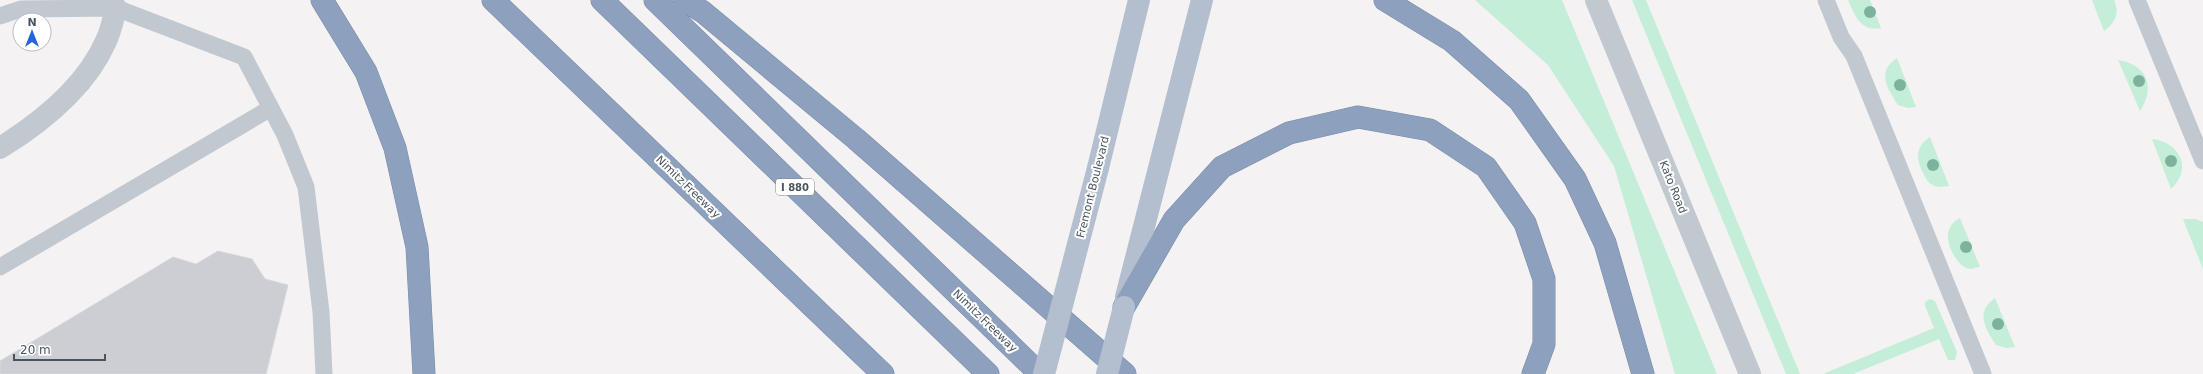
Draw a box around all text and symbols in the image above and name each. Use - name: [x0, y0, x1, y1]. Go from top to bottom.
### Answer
- north arrow: [12, 12, 52, 52]
- text: N: [27, 16, 37, 29]
- street label: Fremont Boulevard: [1074, 135, 1112, 239]
- street label: Nimitz Freeway: [653, 153, 723, 221]
- street label: Kato Road: [1657, 159, 1689, 215]
- road number: I 880: [776, 179, 814, 195]
- street label: Nimitz Freeway: [950, 287, 1020, 355]
- scale bar: [14, 336, 105, 362]
- text: 20 m: [20, 343, 51, 357]

